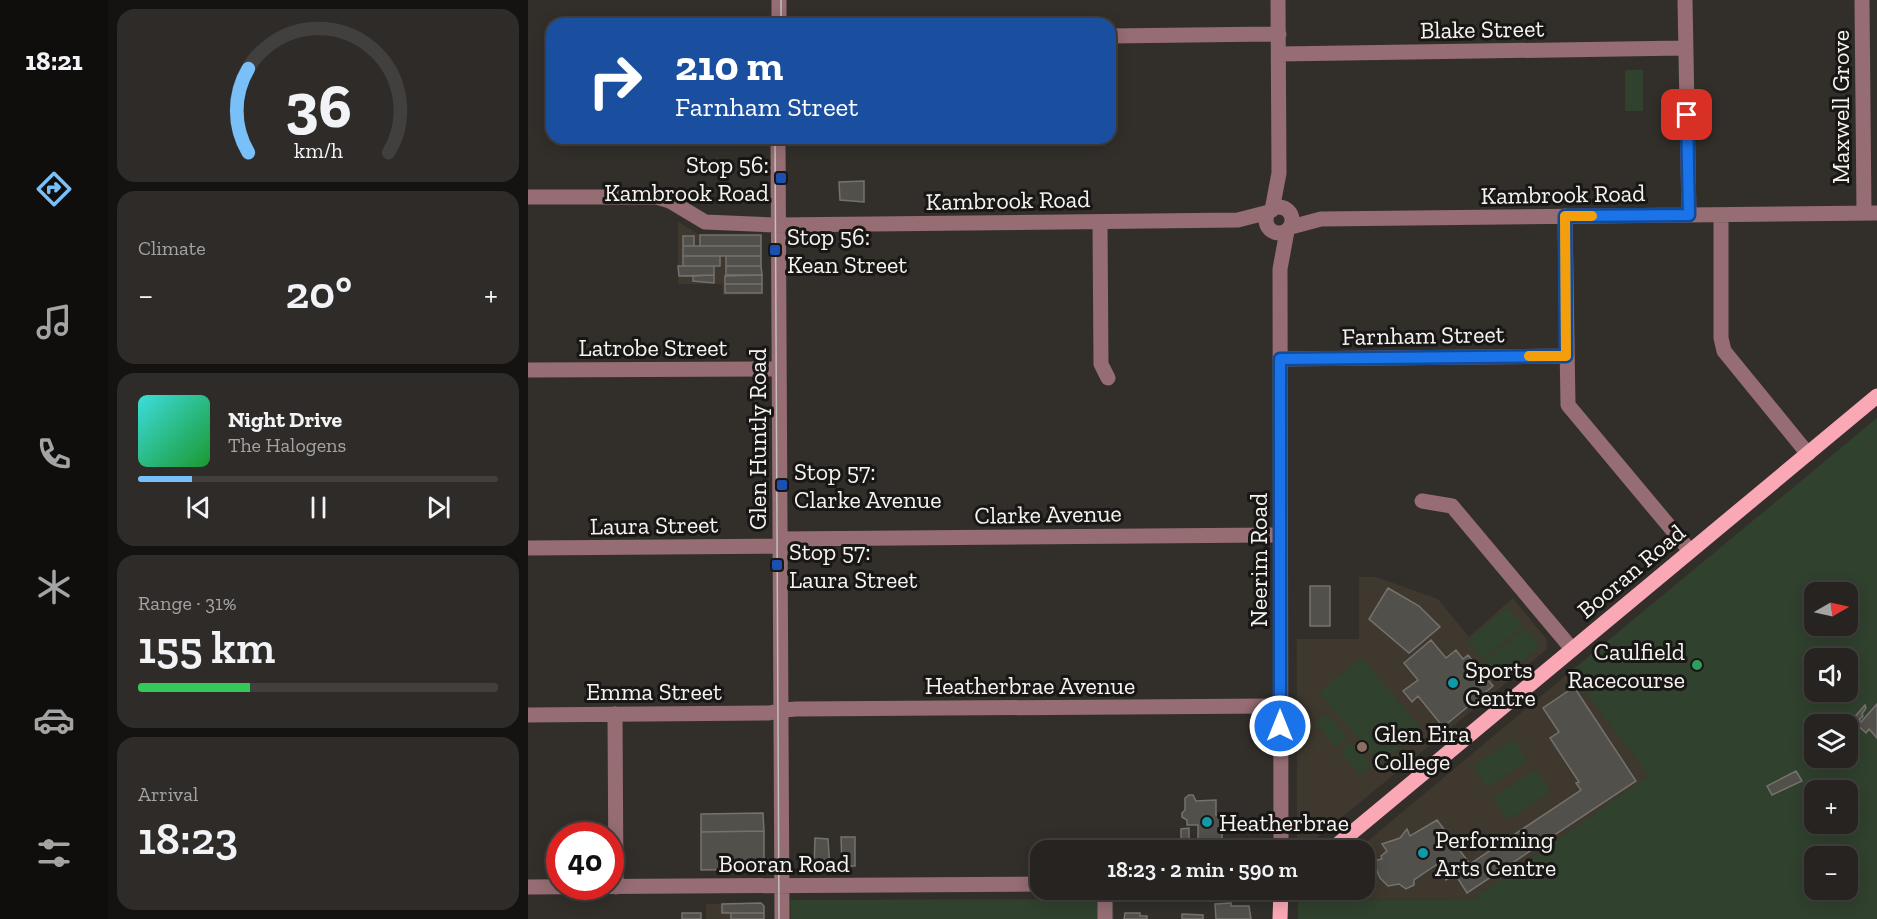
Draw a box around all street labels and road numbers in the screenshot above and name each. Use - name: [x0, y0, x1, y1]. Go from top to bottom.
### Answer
- street label: Blake Street: [1420, 13, 1545, 45]
- street label: Maxwell Grove: [1826, 30, 1855, 184]
- street label: Kambrook Road: [1480, 178, 1646, 210]
- street label: Kambrook Road: [925, 184, 1091, 216]
- street label: Farnham Street: [1341, 319, 1505, 351]
- street label: Latrobe Street: [579, 333, 727, 362]
- street label: Glen Huntly Road: [743, 348, 772, 530]
- street label: Neerim Road: [1244, 493, 1273, 627]
- street label: Clarke Avenue: [974, 498, 1122, 530]
- street label: Laura Street: [590, 509, 719, 541]
- street label: Booran Road: [1571, 518, 1691, 624]
- street label: Heatherbrae Avenue: [925, 671, 1135, 700]
- street label: Emma Street: [586, 677, 722, 706]
- street label: Booran Road: [718, 849, 850, 878]

